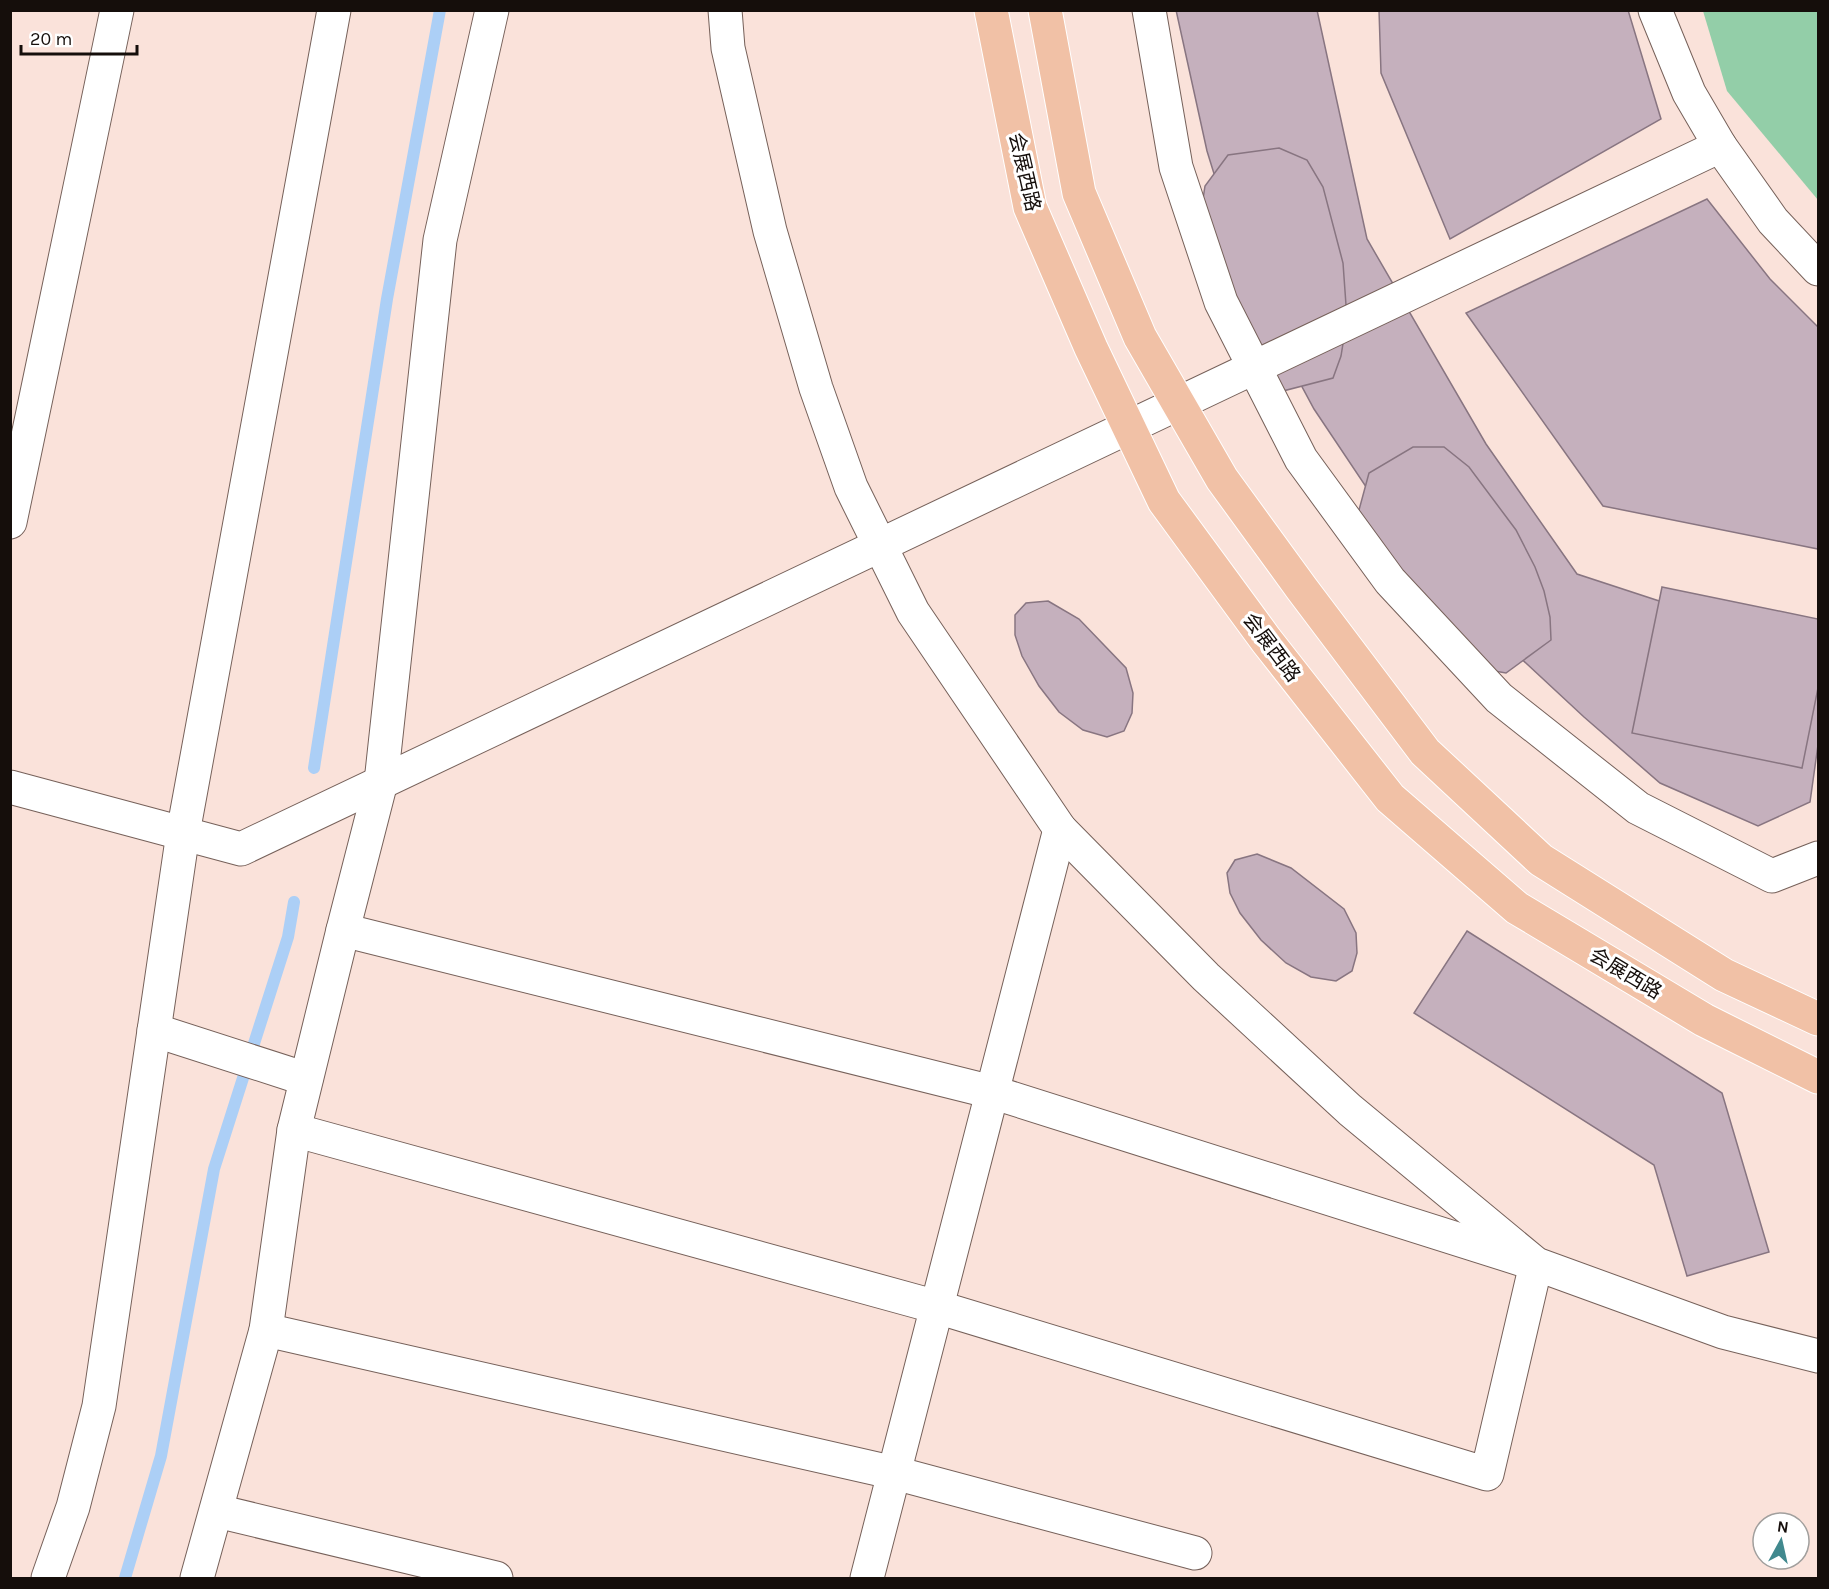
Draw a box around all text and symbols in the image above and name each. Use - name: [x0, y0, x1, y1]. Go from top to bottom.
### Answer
- scale bar: [21, 18, 136, 56]
- text: 20 m: [30, 28, 72, 50]
- street label: 会展西路: [1004, 131, 1045, 214]
- street label: 会展西路: [1238, 608, 1305, 686]
- street label: 会展西路: [1586, 943, 1666, 1004]
- north arrow: [1751, 1511, 1811, 1571]
- text: N: [1776, 1516, 1790, 1537]

